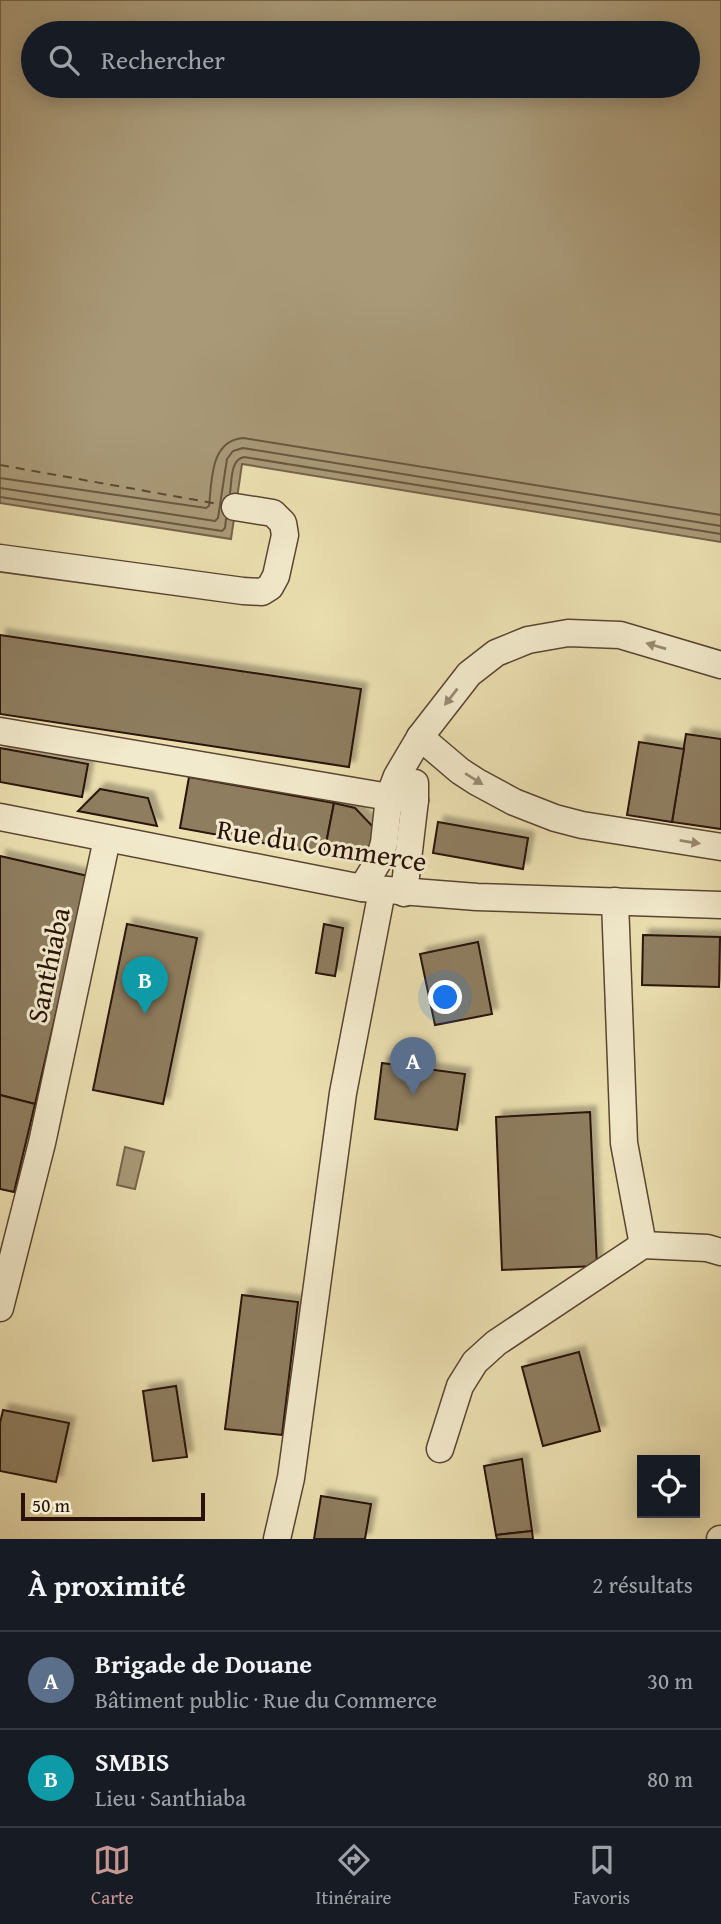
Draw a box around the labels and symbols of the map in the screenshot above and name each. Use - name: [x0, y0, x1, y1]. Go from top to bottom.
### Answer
- one-way arrow: [645, 640, 666, 650]
- one-way arrow: [445, 688, 459, 706]
- one-way arrow: [464, 773, 483, 786]
- street label: Rue du Commerce: [214, 808, 430, 881]
- one-way arrow: [679, 837, 701, 848]
- street label: Santhiaba: [15, 903, 80, 1026]
- pin: B: [122, 956, 168, 1014]
- your location: [428, 980, 462, 1014]
- pin: A: [390, 1037, 436, 1095]
- scale bar: [21, 1490, 205, 1522]

